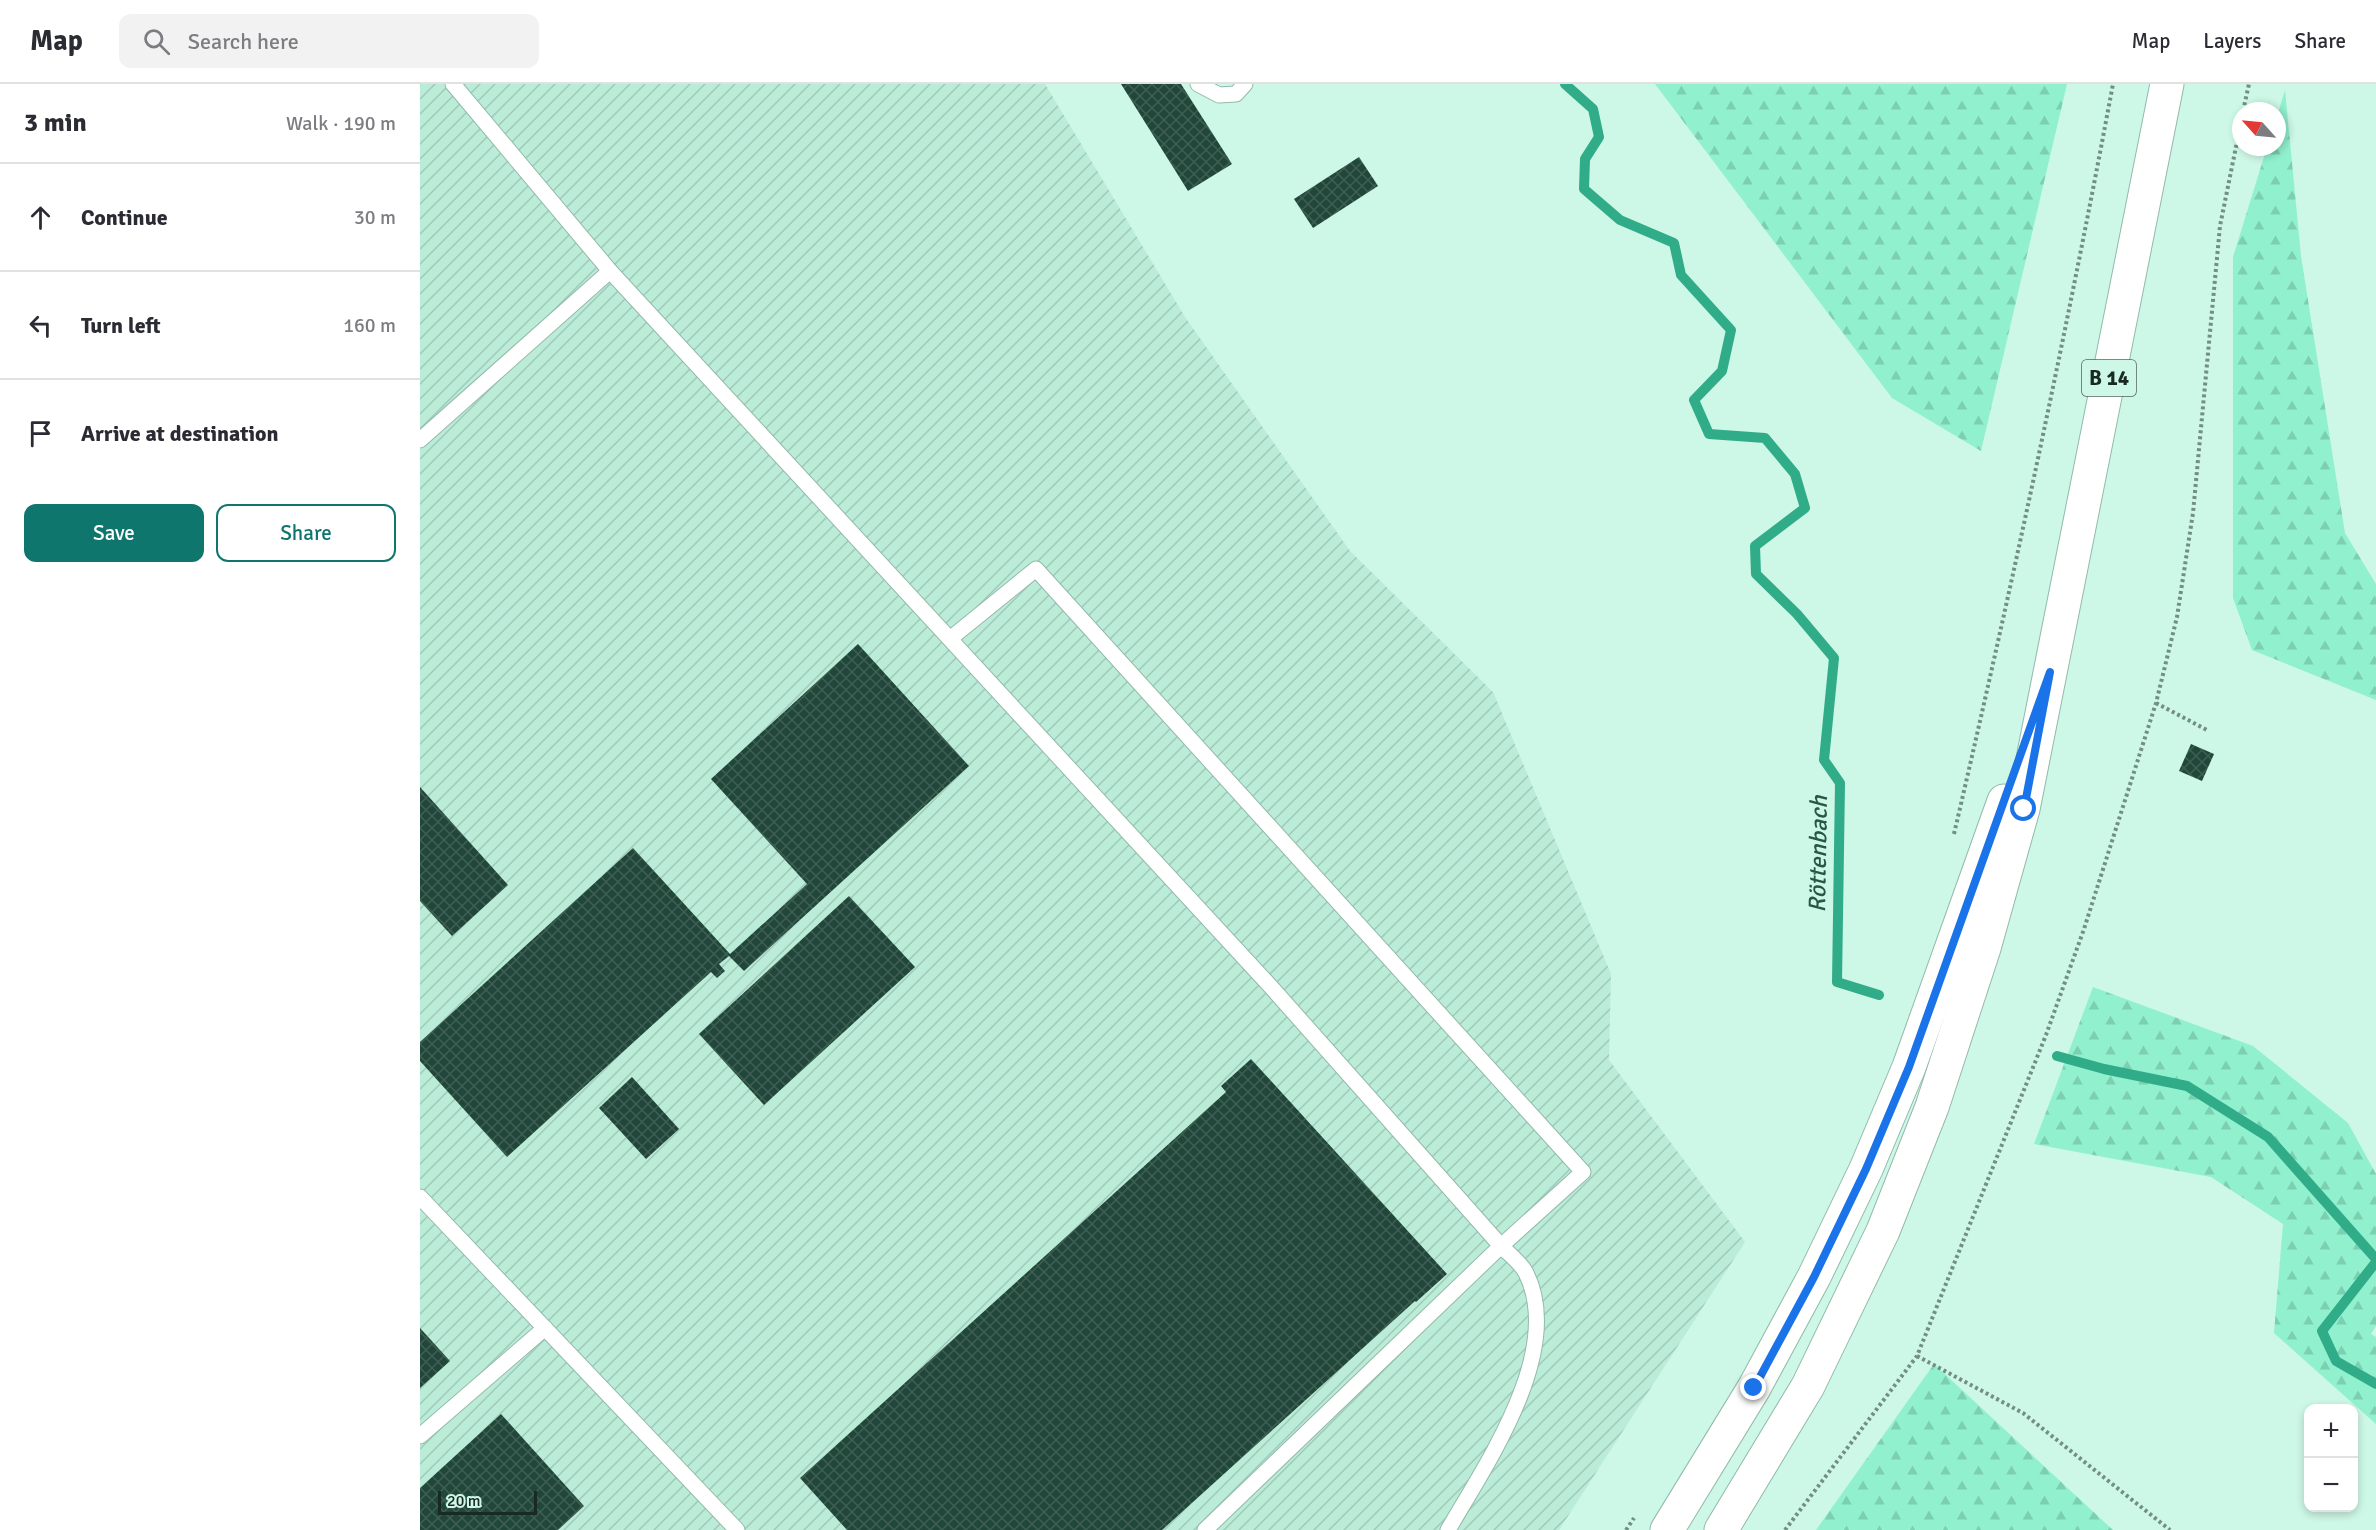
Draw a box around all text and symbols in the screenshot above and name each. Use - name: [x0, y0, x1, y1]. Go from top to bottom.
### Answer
- search box: [119, 14, 539, 68]
- text: Map: [30, 24, 83, 58]
- icon: search: [140, 25, 173, 58]
- text: Search here: [188, 28, 299, 55]
- text: Map: [2132, 28, 2170, 54]
- text: Layers: [2203, 28, 2261, 54]
- text: Share: [2294, 28, 2346, 54]
- north arrow: [2232, 102, 2286, 156]
- text: 3 min: [24, 107, 87, 139]
- text: Walk · 190 m: [286, 111, 396, 136]
- icon: ahead: [24, 201, 57, 234]
- text: Continue: [81, 204, 168, 231]
- text: 30 m: [354, 205, 396, 230]
- icon: left: [24, 309, 57, 342]
- text: Turn left: [81, 312, 161, 339]
- text: 160 m: [343, 313, 396, 338]
- road number: B 14: [2082, 360, 2136, 396]
- icon: arrive: [24, 417, 57, 450]
- text: Arrive at destination: [81, 420, 278, 447]
- button: Save: [24, 504, 204, 562]
- button: Share: [216, 504, 396, 562]
- water label: Röttenbach: [1802, 794, 1834, 913]
- route start: [2010, 795, 2036, 821]
- route end: [1740, 1374, 1766, 1400]
- map controls: [2304, 1404, 2358, 1512]
- button: +: [2304, 1404, 2358, 1458]
- button: −: [2304, 1458, 2358, 1512]
- scale bar: [438, 1488, 537, 1516]
- text: 20 m: [447, 1491, 481, 1511]

